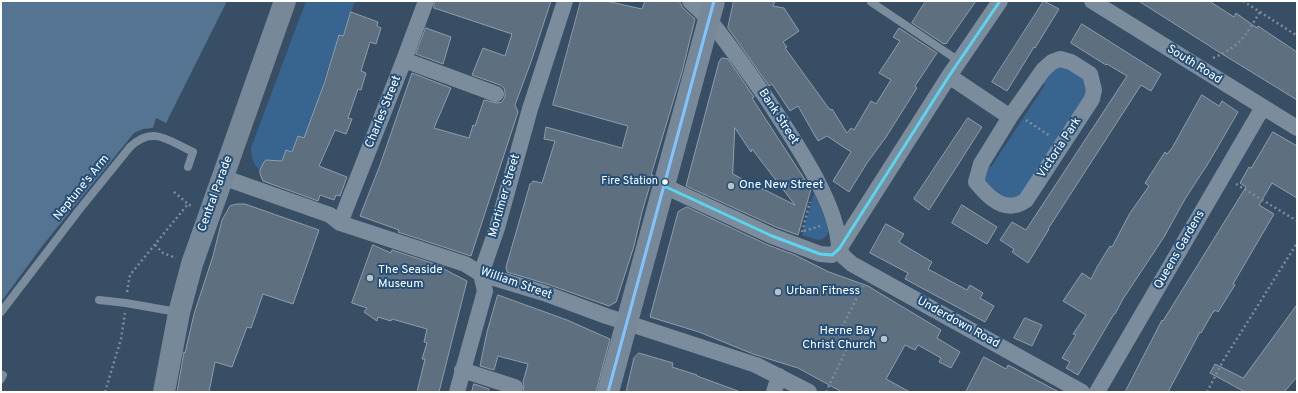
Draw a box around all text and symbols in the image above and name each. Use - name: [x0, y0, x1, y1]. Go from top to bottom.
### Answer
- street label: South Road: [1164, 42, 1224, 88]
- street label: Charles Street: [363, 74, 405, 150]
- street label: Bank Street: [755, 86, 801, 148]
- street label: Victoria Park: [1035, 115, 1085, 181]
- street label: Neptune's Arm: [51, 152, 113, 224]
- street label: Mortimer Street: [486, 153, 524, 239]
- street label: Central Parade: [196, 154, 236, 234]
- place label: Fire Station: [601, 175, 658, 189]
- marker: Fire Station: [660, 177, 670, 187]
- place label: One New Street: [739, 179, 823, 193]
- marker: One New Street: [726, 181, 736, 191]
- street label: Queens Gardens: [1152, 208, 1208, 292]
- place label: The Seaside Museum: [378, 264, 443, 292]
- street label: William Street: [478, 265, 554, 303]
- marker: The Seaside Museum: [365, 273, 375, 283]
- place label: Urban Fitness: [786, 285, 860, 299]
- marker: Urban Fitness: [773, 287, 783, 297]
- street label: Underdown Road: [914, 294, 1002, 352]
- place label: Herne Bay Christ Church: [802, 325, 876, 353]
- marker: Herne Bay Christ Church: [879, 334, 889, 344]

